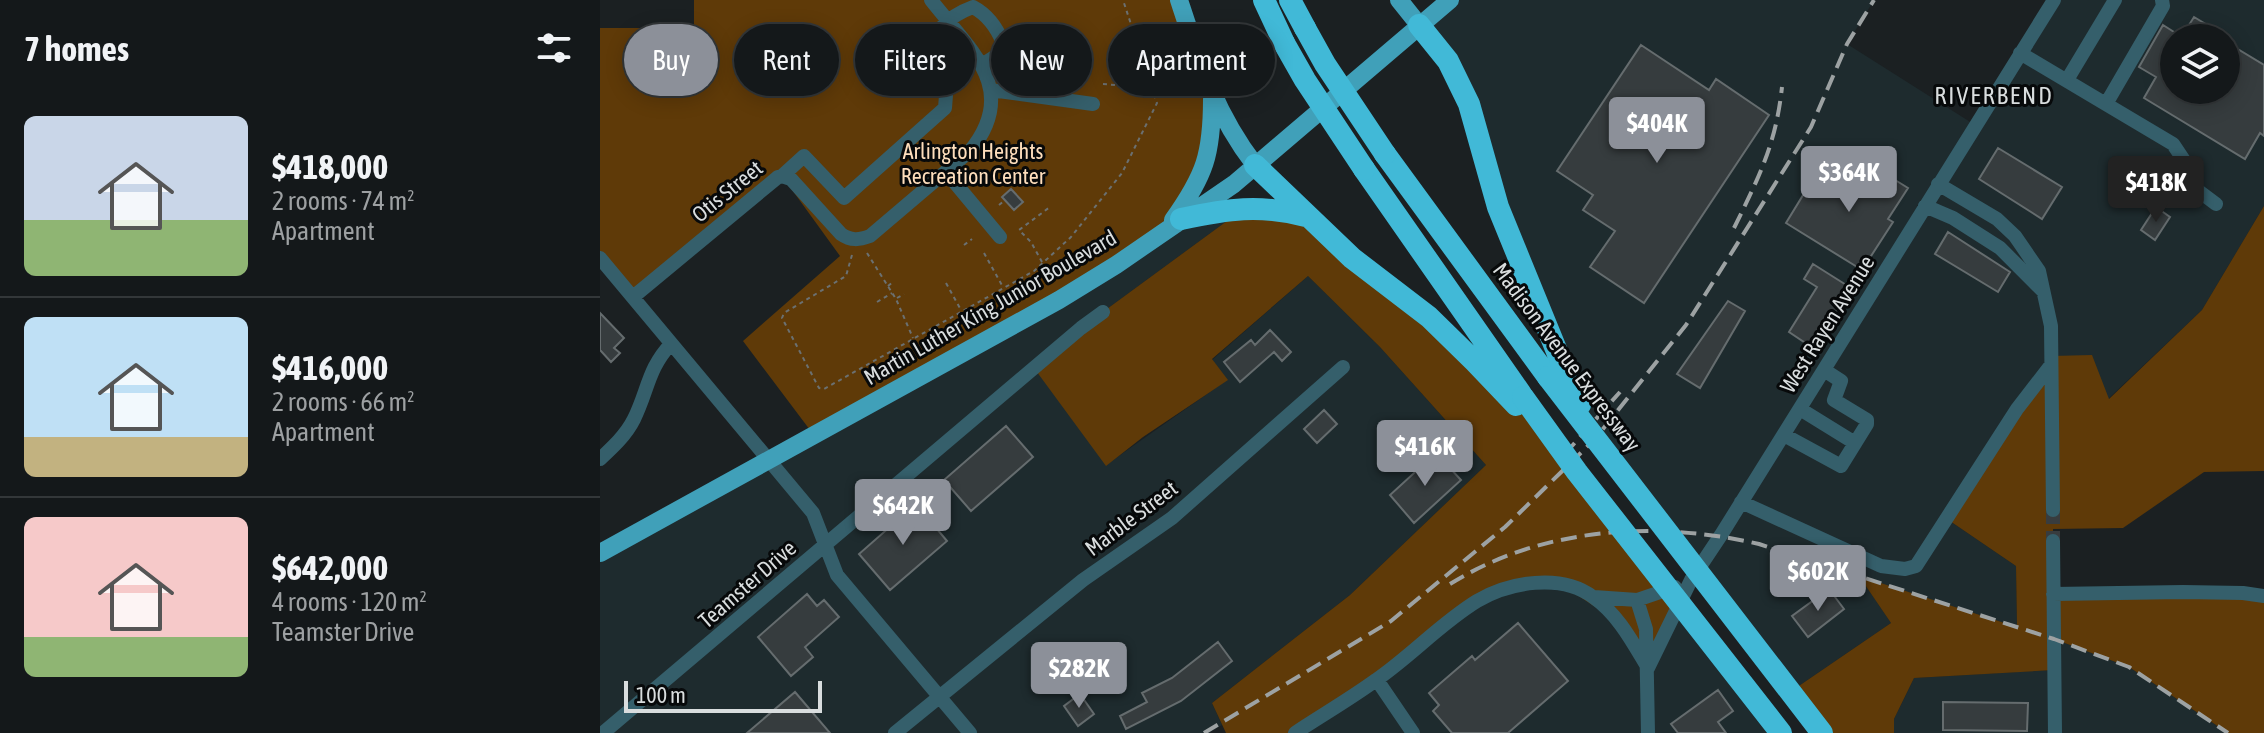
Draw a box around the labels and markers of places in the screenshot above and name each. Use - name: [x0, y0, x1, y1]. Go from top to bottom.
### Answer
- pin: $404K: [1601, 97, 1713, 165]
- pin: $364K: [1793, 146, 1905, 214]
- pin: $418K: [2100, 156, 2212, 224]
- pin: $416K: [1369, 420, 1481, 488]
- pin: $642K: [847, 479, 959, 547]
- pin: $602K: [1762, 545, 1874, 613]
- pin: $282K: [1023, 642, 1135, 710]

